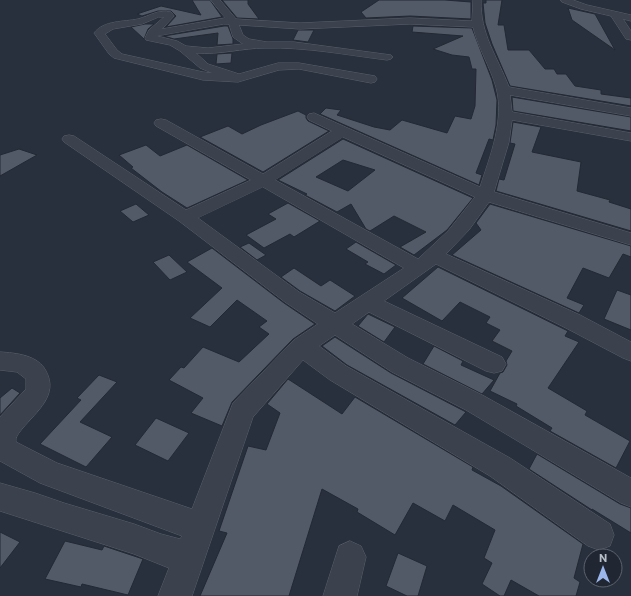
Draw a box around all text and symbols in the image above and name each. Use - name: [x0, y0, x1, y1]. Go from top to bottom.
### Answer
- north arrow: [583, 548, 623, 588]
- text: N: [599, 551, 607, 564]

